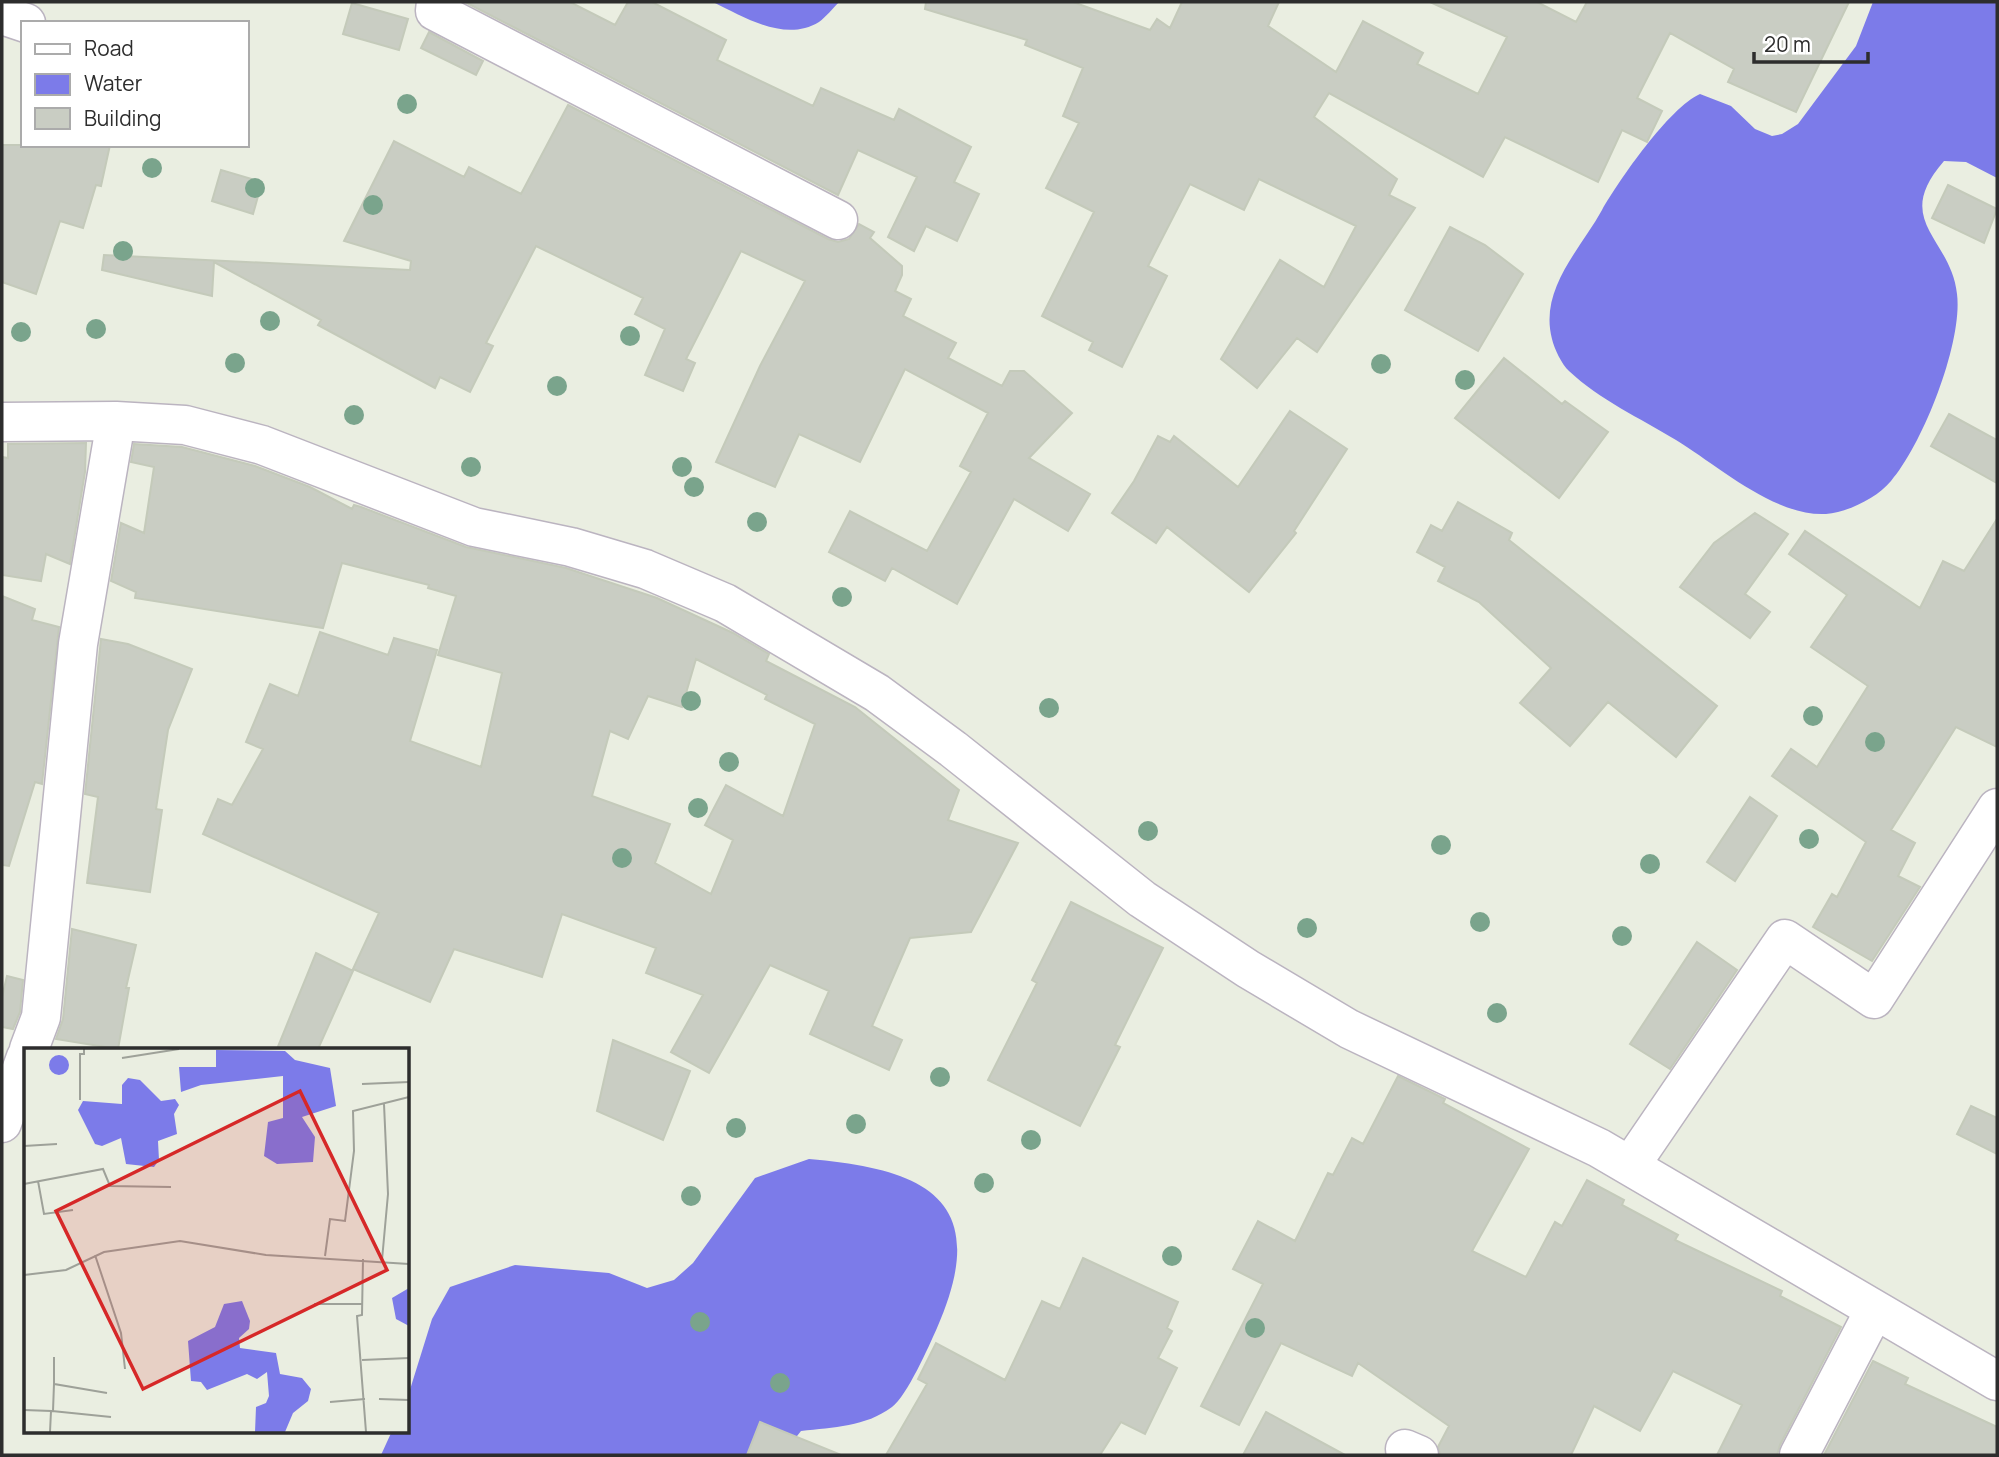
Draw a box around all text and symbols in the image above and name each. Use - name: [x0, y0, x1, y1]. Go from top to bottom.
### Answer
- legend: [21, 21, 248, 147]
- scale bar: [1754, 21, 1868, 65]
- text: 20 m: [1764, 30, 1811, 58]
- text: Road: [84, 34, 134, 62]
- text: Water: [84, 69, 143, 97]
- text: Building: [84, 104, 161, 132]
- inset map: [24, 1048, 410, 1432]

